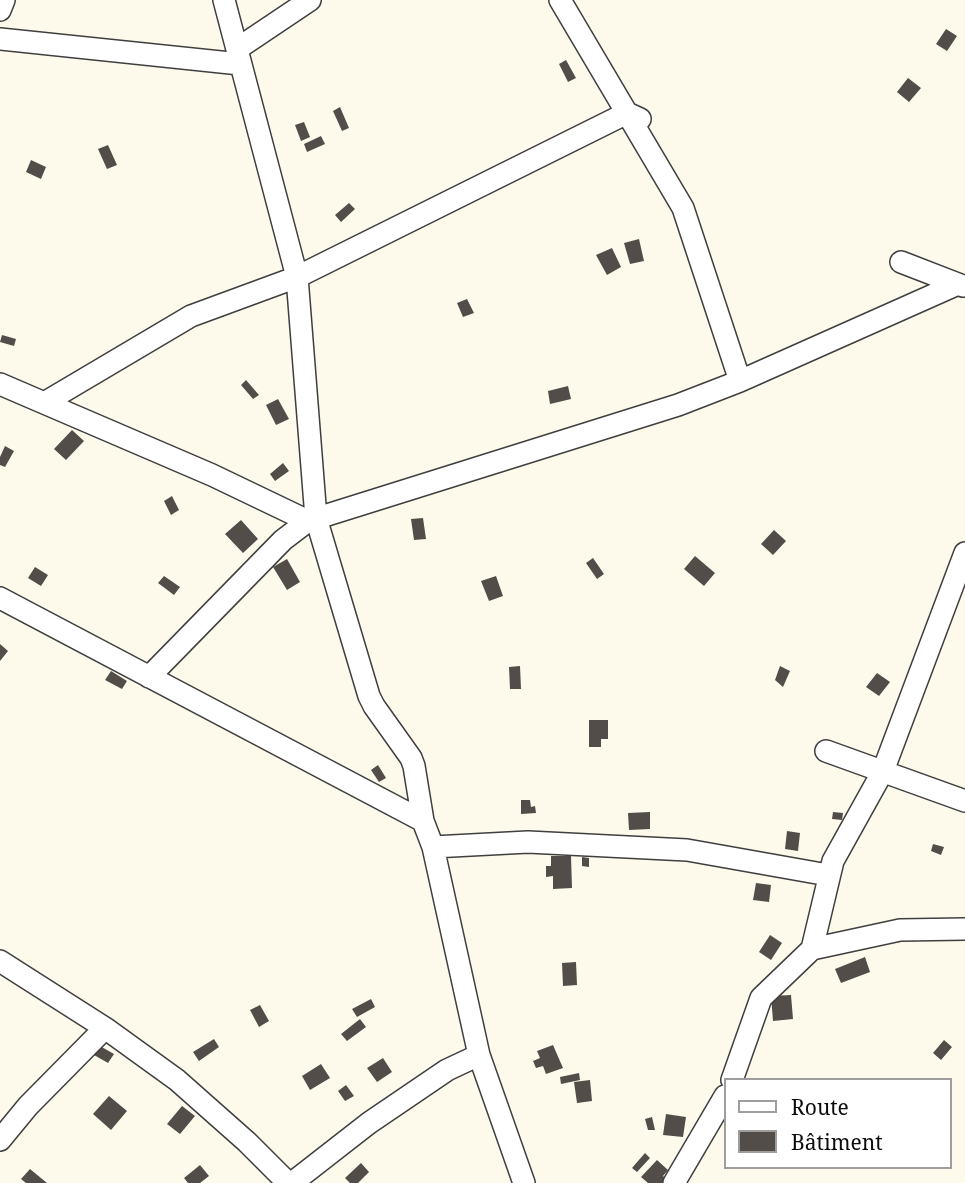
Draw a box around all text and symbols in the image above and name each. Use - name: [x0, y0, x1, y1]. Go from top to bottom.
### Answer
- legend: [724, 1078, 951, 1169]
- text: Route: [791, 1093, 849, 1121]
- text: Bâtiment: [791, 1128, 883, 1156]

